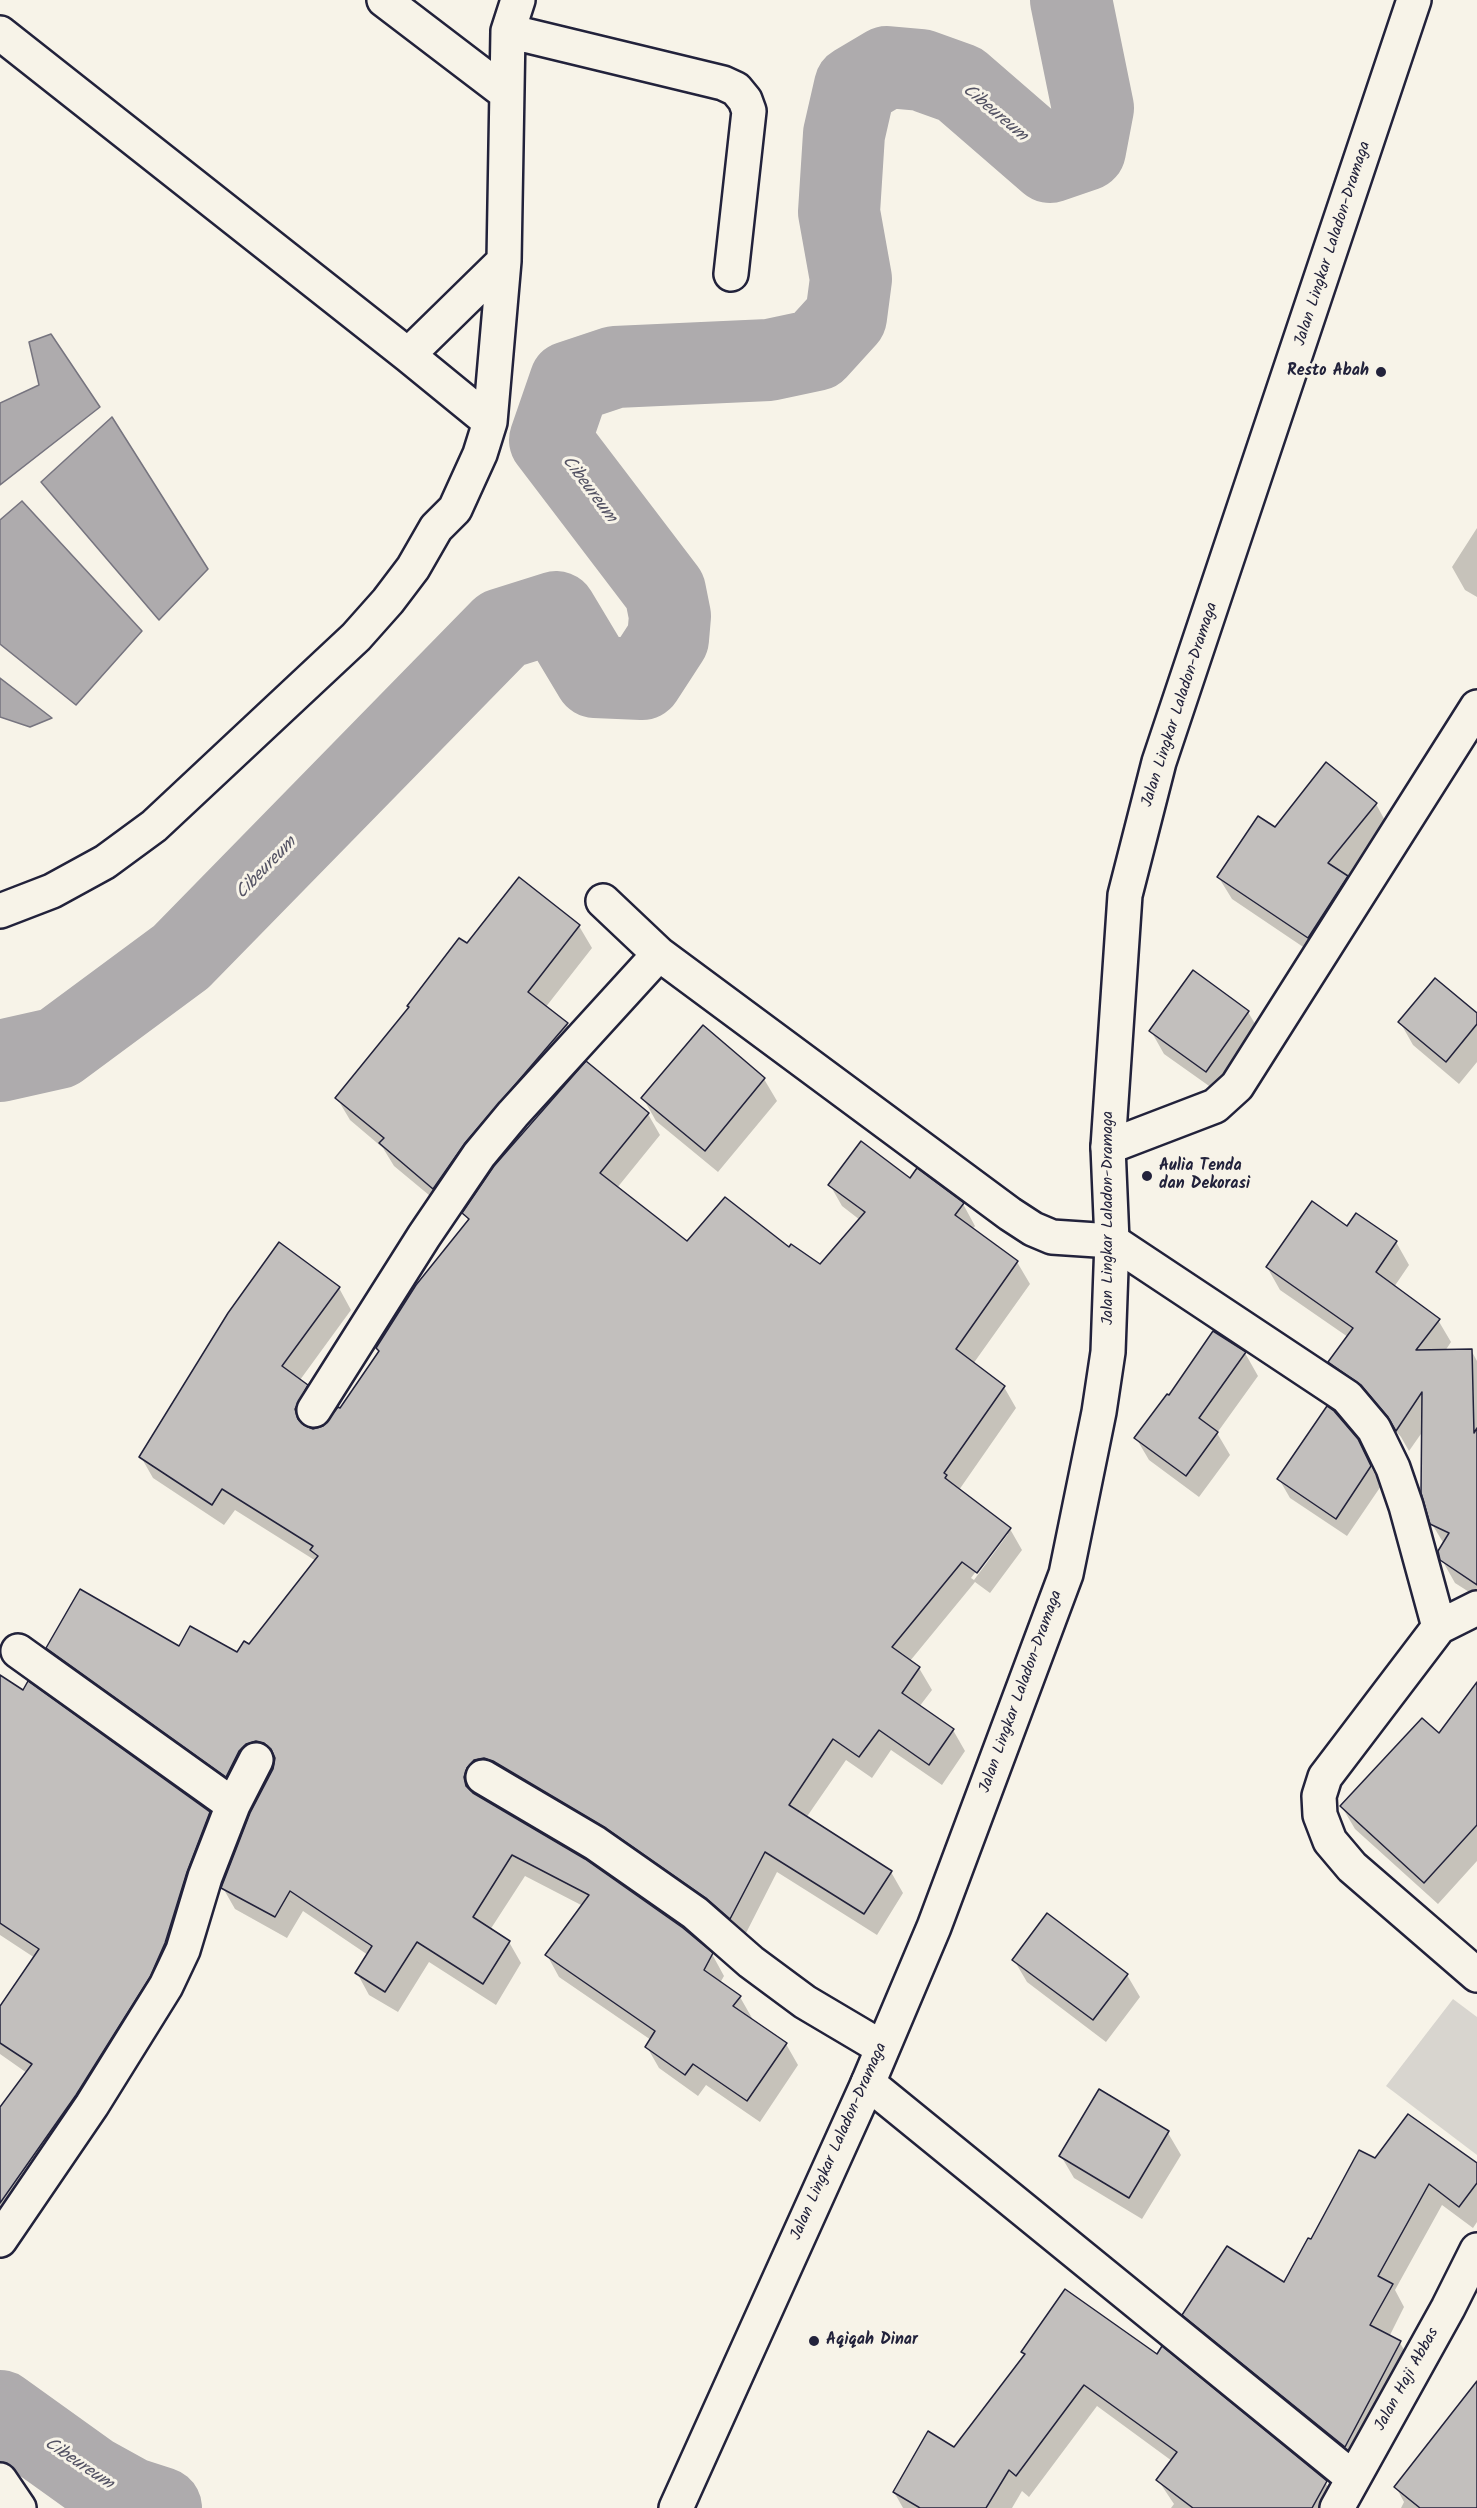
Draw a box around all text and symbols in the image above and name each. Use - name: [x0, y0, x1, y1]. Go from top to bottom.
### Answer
- water label: Cibeureum: [957, 81, 1031, 147]
- street label: Jalan Lingkar Laladon-Dramaga: [1292, 139, 1376, 349]
- place label: Resto Abah: [1287, 362, 1369, 382]
- marker: Resto Abah: [1374, 365, 1388, 379]
- water label: Cibeureum: [556, 452, 620, 528]
- street label: Jalan Lingkar Laladon-Dramaga: [1139, 600, 1223, 810]
- water label: Cibeureum: [232, 833, 302, 905]
- street label: Jalan Lingkar Laladon-Dramaga: [1099, 1111, 1119, 1325]
- place label: Aulia Tenda dan Dekorasi: [1159, 1157, 1250, 1195]
- marker: Aulia Tenda dan Dekorasi: [1140, 1169, 1154, 1183]
- street label: Jalan Lingkar Laladon-Dramaga: [976, 1588, 1068, 1796]
- street label: Jalan Lingkar Laladon-Dramaga: [788, 2040, 892, 2244]
- street label: Jalan Haji Abbas: [1372, 2325, 1444, 2435]
- place label: Aqiqah Dinar: [826, 2331, 918, 2351]
- marker: Aqiqah Dinar: [807, 2334, 821, 2348]
- water label: Cibeureum: [39, 2434, 117, 2496]

